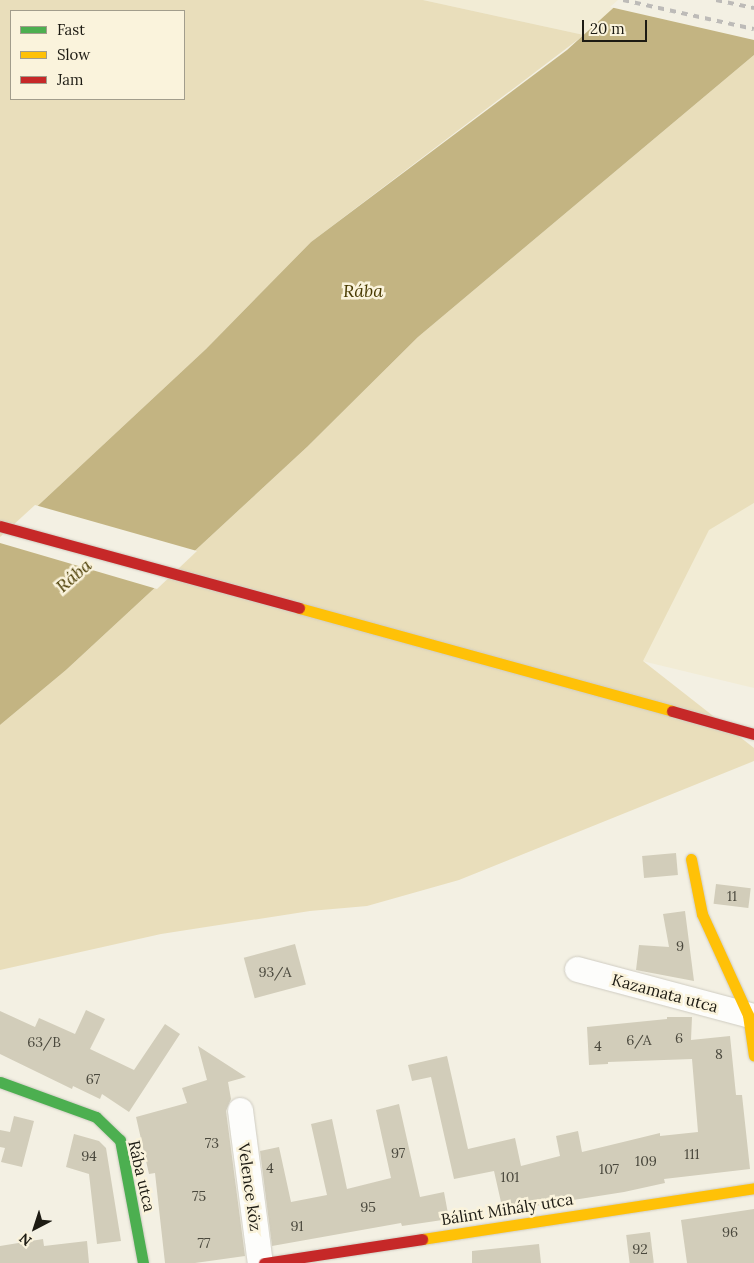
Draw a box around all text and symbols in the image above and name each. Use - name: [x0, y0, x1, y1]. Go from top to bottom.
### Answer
- legend: [10, 10, 185, 100]
- scale bar: [584, 10, 649, 42]
- text: 20 m: [590, 19, 625, 38]
- text: Fast: [57, 20, 85, 39]
- text: Slow: [57, 45, 90, 64]
- text: Jam: [57, 70, 84, 89]
- water label: Rába: [343, 280, 383, 302]
- water label: Rába: [52, 555, 96, 597]
- house number: 11: [727, 888, 737, 904]
- house number: 9: [676, 938, 684, 954]
- house number: 93/A: [258, 964, 292, 980]
- street label: Kazamata utca: [610, 970, 720, 1016]
- house number: 6: [675, 1030, 683, 1046]
- house number: 6/A: [626, 1032, 652, 1048]
- house number: 63/B: [27, 1034, 61, 1050]
- house number: 4: [594, 1038, 602, 1054]
- house number: 8: [715, 1046, 723, 1062]
- house number: 67: [86, 1071, 100, 1087]
- house number: 73: [205, 1135, 219, 1151]
- street label: Rába utca: [124, 1138, 160, 1214]
- street label: Velence köz: [234, 1142, 266, 1232]
- house number: 97: [391, 1145, 405, 1161]
- house number: 111: [684, 1146, 700, 1162]
- house number: 94: [81, 1148, 97, 1164]
- house number: 109: [635, 1153, 657, 1169]
- house number: 4: [266, 1160, 274, 1176]
- house number: 107: [599, 1161, 619, 1177]
- house number: 101: [501, 1169, 519, 1185]
- house number: 75: [192, 1188, 206, 1204]
- street label: Bálint Mihály utca: [440, 1189, 574, 1229]
- house number: 95: [360, 1199, 376, 1215]
- north arrow: [10, 1203, 60, 1253]
- house number: 91: [290, 1218, 304, 1234]
- house number: 96: [722, 1224, 738, 1240]
- text: N: [15, 1229, 35, 1250]
- house number: 77: [198, 1235, 210, 1251]
- house number: 92: [632, 1241, 648, 1257]

